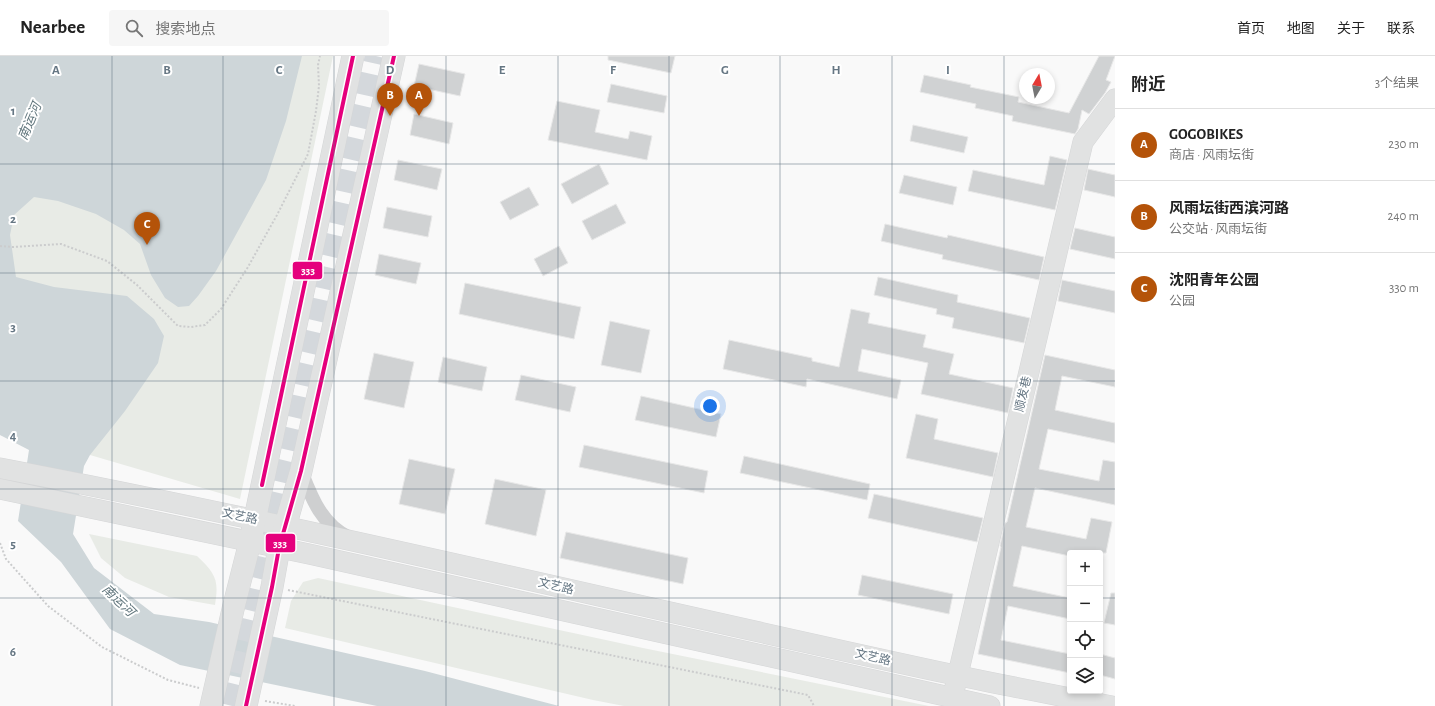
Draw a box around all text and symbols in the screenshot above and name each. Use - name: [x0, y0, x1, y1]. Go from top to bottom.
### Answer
- search box: [109, 10, 389, 46]
- icon: search: [123, 17, 145, 39]
- text: Nearbee: [20, 18, 85, 37]
- text: 搜索地点: [155, 22, 215, 37]
- text: 首页: [1237, 22, 1265, 36]
- text: 地图: [1287, 22, 1315, 36]
- text: 关于: [1337, 22, 1365, 36]
- text: 联系: [1387, 22, 1415, 36]
- text: A: [52, 64, 60, 77]
- text: B: [163, 64, 171, 77]
- text: C: [276, 64, 283, 77]
- text: D: [386, 64, 395, 77]
- text: E: [499, 64, 506, 77]
- text: F: [610, 64, 617, 77]
- text: G: [721, 64, 729, 77]
- text: H: [831, 64, 841, 77]
- text: I: [946, 64, 950, 77]
- north arrow: [1019, 68, 1055, 104]
- text: 附近: [1131, 76, 1165, 93]
- text: 3个结果: [1375, 77, 1419, 90]
- pin: B: [377, 83, 403, 116]
- pin: A: [406, 83, 432, 116]
- water label: 南运河: [16, 98, 45, 142]
- text: 1: [11, 105, 15, 118]
- text: GOGOBIKES: [1169, 127, 1243, 142]
- text: A: [1140, 138, 1148, 151]
- text: 230 m: [1388, 138, 1419, 151]
- text: 商店 · 风雨坛街: [1169, 149, 1254, 162]
- text: 风雨坛街西滨河路: [1169, 201, 1289, 216]
- text: B: [1140, 210, 1148, 223]
- text: 240 m: [1387, 210, 1419, 223]
- pin: C: [134, 212, 160, 245]
- text: 2: [10, 213, 16, 226]
- text: 公交站 · 风雨坛街: [1169, 223, 1267, 236]
- line badge: 333: [292, 261, 323, 280]
- text: 333: [301, 265, 315, 276]
- text: 沈阳青年公园: [1169, 273, 1259, 288]
- text: C: [1141, 282, 1147, 295]
- text: 330 m: [1389, 282, 1419, 295]
- text: 公园: [1169, 295, 1195, 308]
- text: 3: [10, 321, 16, 334]
- street label: 顺发巷: [1013, 375, 1033, 413]
- your location: [700, 396, 720, 416]
- text: 4: [10, 430, 17, 443]
- street label: 文艺路: [221, 505, 259, 526]
- line badge: 333: [265, 533, 296, 553]
- text: 5: [10, 538, 16, 551]
- text: 333: [273, 538, 287, 549]
- map controls: [1067, 550, 1103, 694]
- button: +: [1067, 550, 1103, 586]
- street label: 文艺路: [537, 575, 575, 596]
- water label: 南运河: [99, 582, 139, 621]
- button: −: [1067, 586, 1103, 622]
- button: locate: [1067, 622, 1103, 658]
- text: 6: [10, 646, 16, 659]
- street label: 文艺路: [854, 646, 892, 667]
- button: layers: [1067, 658, 1103, 694]

